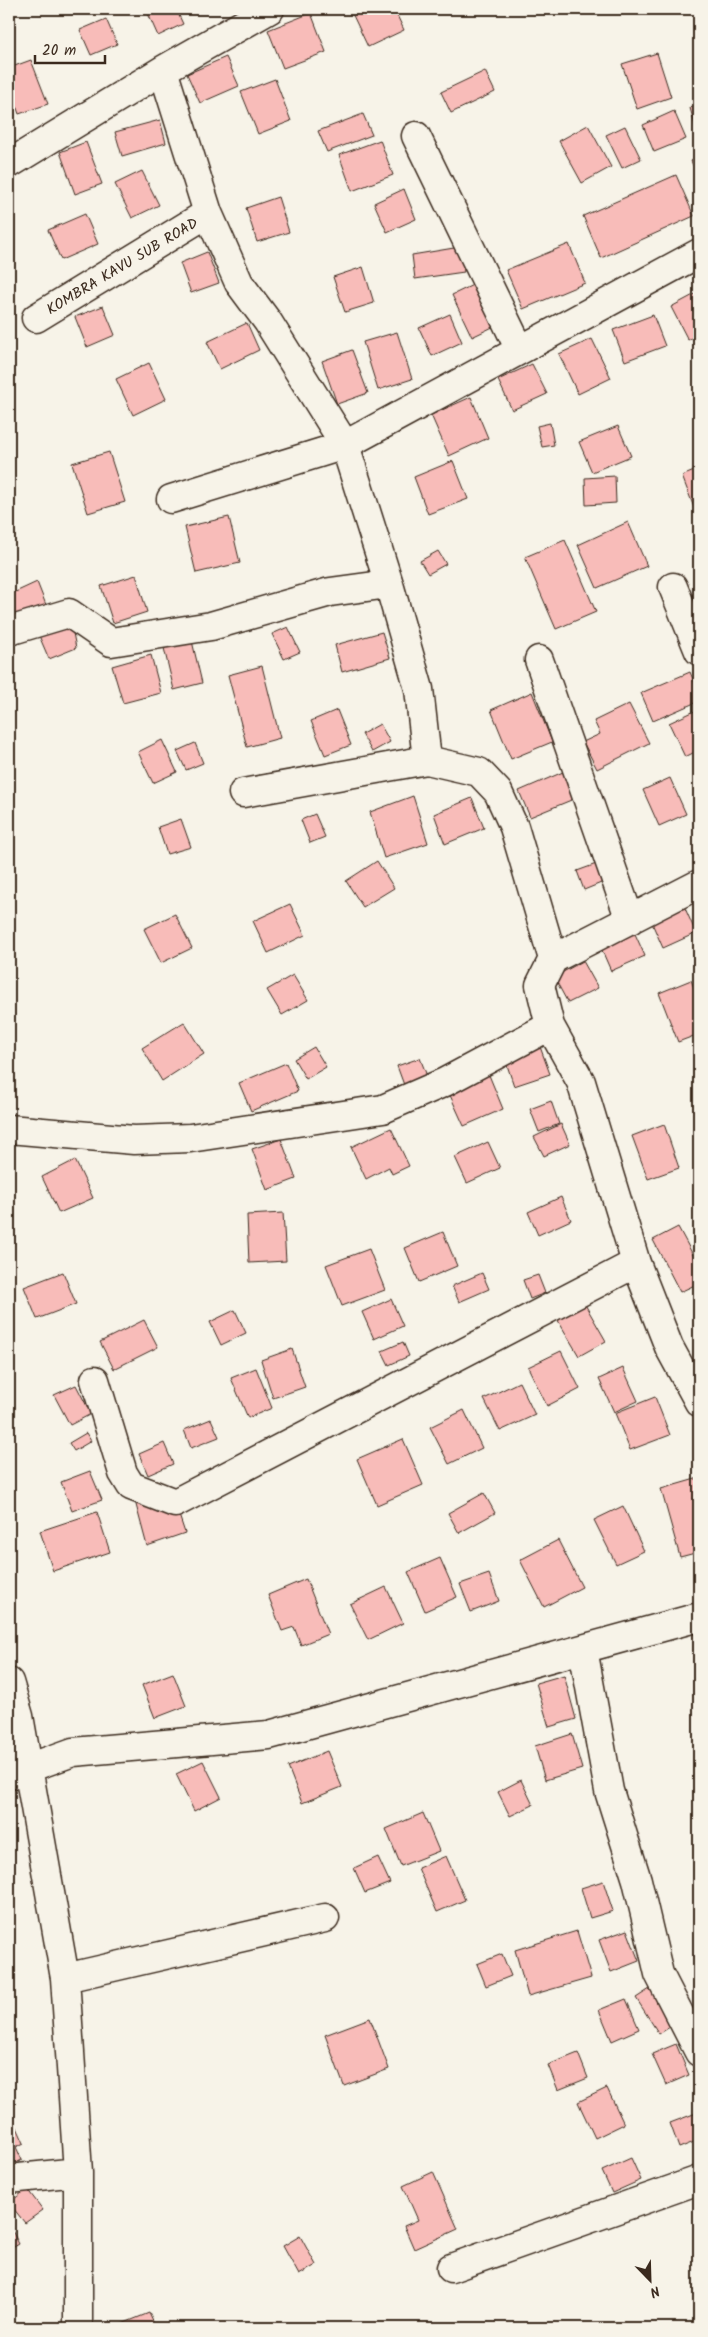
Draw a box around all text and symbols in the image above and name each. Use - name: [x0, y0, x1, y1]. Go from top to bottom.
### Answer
- scale bar: [35, 32, 105, 64]
- text: 20 m: [42, 39, 76, 63]
- street label: KOMBRA KAVU SUB ROAD: [42, 212, 203, 322]
- north arrow: [626, 2254, 676, 2304]
- text: N: [646, 2279, 663, 2303]

